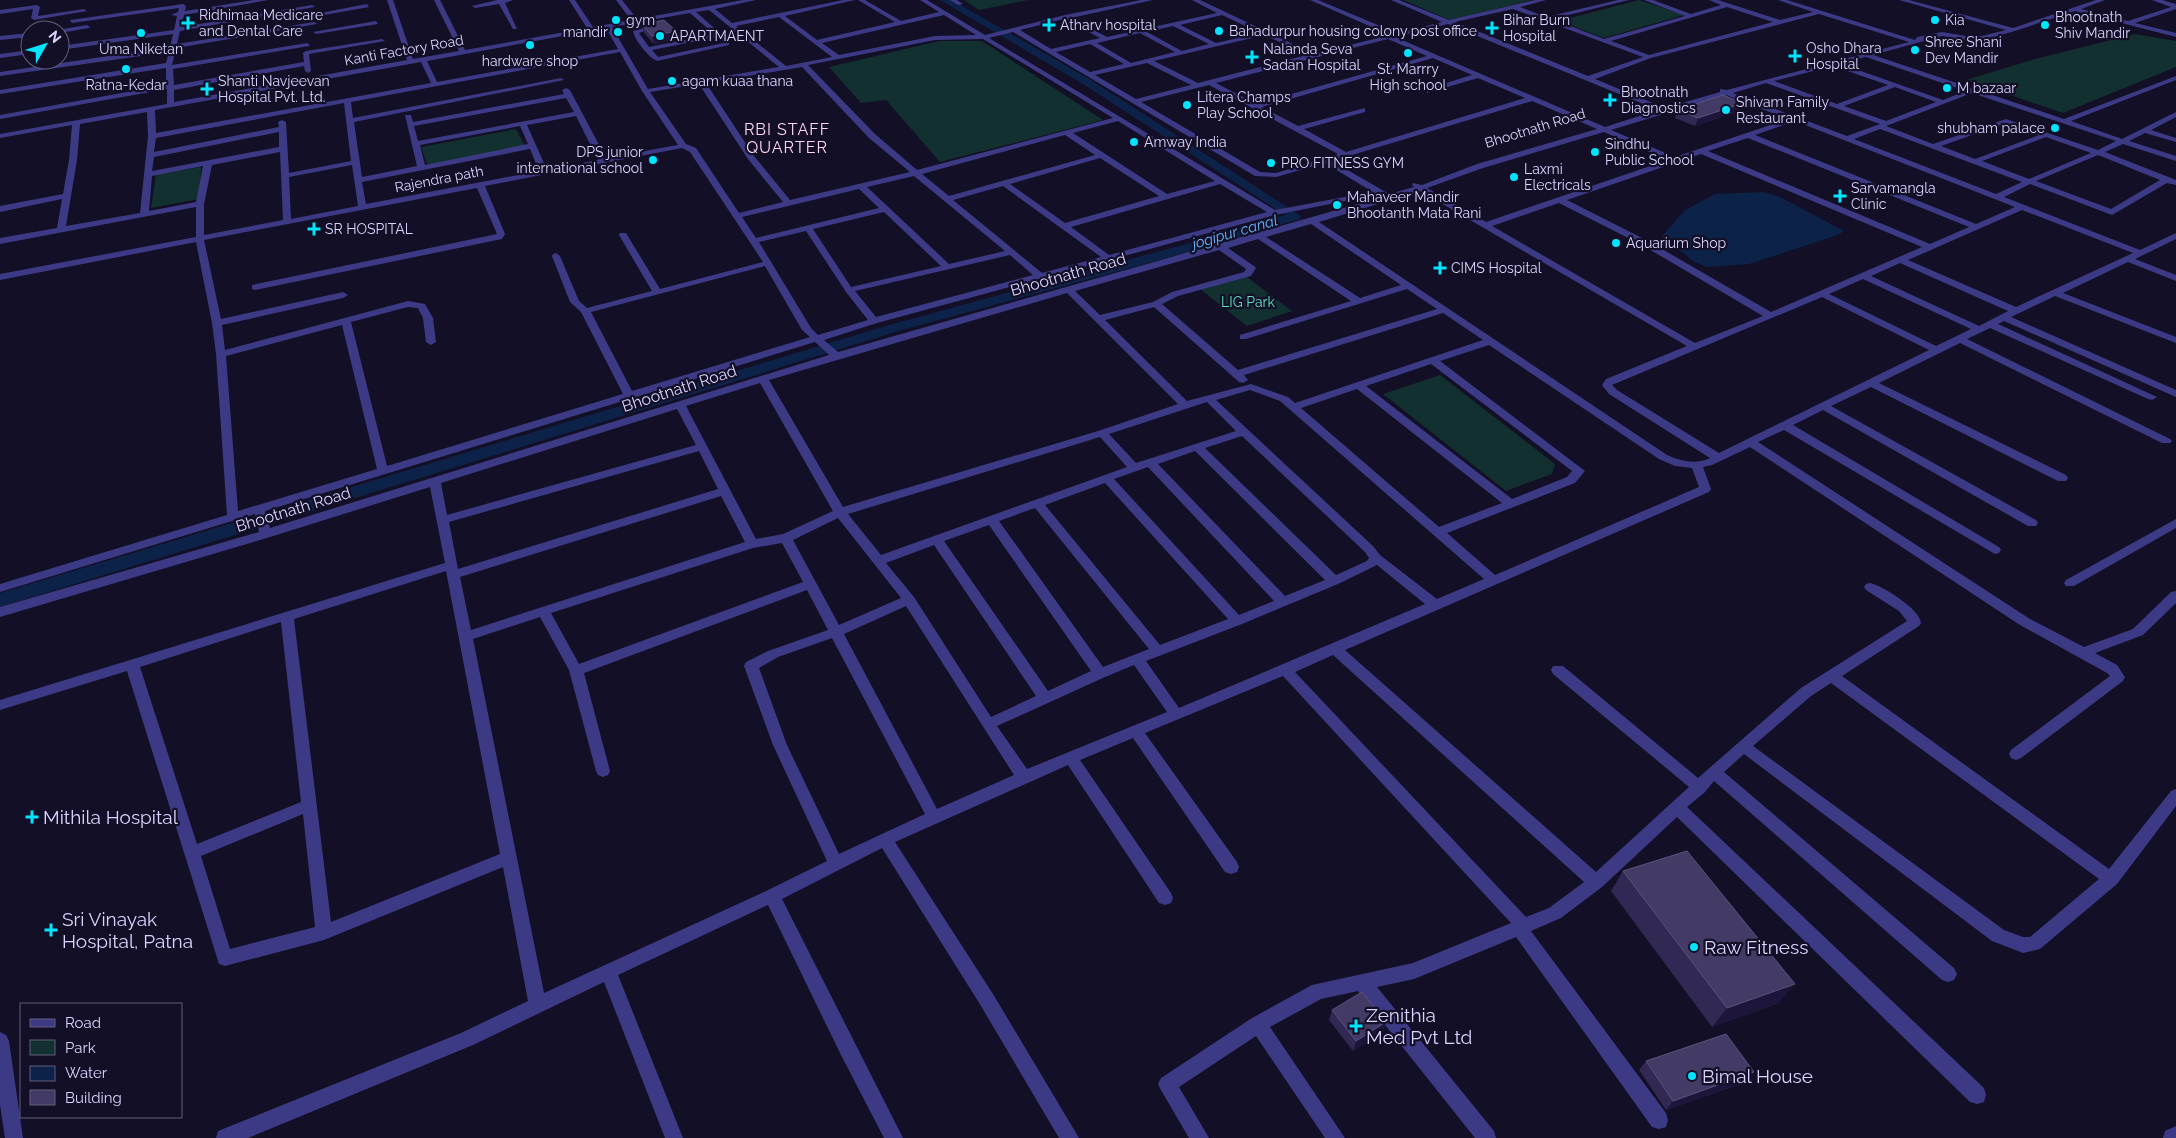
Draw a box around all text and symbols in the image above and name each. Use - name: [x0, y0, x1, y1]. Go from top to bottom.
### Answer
- place label: Ridhimaa Medicare and Dental Care: [199, 7, 323, 39]
- place label: Bhootnath Shiv Mandir: [2055, 9, 2130, 41]
- place label: gym: [626, 12, 655, 28]
- place label: Bihar Burn Hospital: [1503, 12, 1570, 44]
- place label: Kia: [1945, 12, 1965, 28]
- marker: gym: [610, 14, 622, 26]
- marker: Kia: [1929, 14, 1941, 26]
- marker: Ridhimaa Medicare and Dental Care: [181, 16, 195, 30]
- place label: Atharv hospital: [1060, 17, 1156, 33]
- marker: Atharv hospital: [1042, 18, 1056, 32]
- marker: Bhootnath Shiv Mandir: [2039, 19, 2051, 31]
- north arrow: [20, 20, 70, 70]
- marker: Bihar Burn Hospital: [1485, 21, 1499, 35]
- place label: Bahadurpur housing colony post office: [1229, 23, 1477, 39]
- place label: mandir: [563, 24, 608, 40]
- marker: Bahadurpur housing colony post office: [1213, 25, 1225, 37]
- marker: mandir: [612, 26, 624, 38]
- marker: Uma Niketan: [135, 27, 147, 39]
- text: N: [46, 28, 65, 46]
- place label: APARTMAENT: [670, 28, 765, 44]
- marker: APARTMAENT: [654, 30, 666, 42]
- street label: Kanti Factory Road: [343, 32, 465, 68]
- place label: Shree Shani Dev Mandir: [1925, 34, 2002, 66]
- marker: hardware shop: [524, 39, 536, 51]
- place label: Osho Dhara Hospital: [1806, 40, 1882, 72]
- place label: Uma Niketan: [99, 41, 183, 57]
- place label: Nalanda Seva Sadan Hospital: [1263, 41, 1361, 73]
- marker: Shree Shani Dev Mandir: [1909, 44, 1921, 56]
- marker: St. Marrry High school: [1402, 47, 1414, 59]
- marker: Osho Dhara Hospital: [1788, 49, 1802, 63]
- marker: Nalanda Seva Sadan Hospital: [1245, 50, 1259, 64]
- place label: hardware shop: [482, 53, 579, 69]
- place label: St. Marrry High school: [1370, 61, 1447, 93]
- marker: Ratna-Kedar: [120, 63, 132, 75]
- place label: Shanti Navjeevan Hospital Pvt. Ltd.: [218, 73, 330, 105]
- place label: agam kuaa thana: [682, 73, 793, 89]
- marker: agam kuaa thana: [666, 75, 678, 87]
- place label: Ratna-Kedar: [85, 77, 167, 93]
- place label: M bazaar: [1957, 80, 2016, 96]
- marker: Shanti Navjeevan Hospital Pvt. Ltd.: [200, 82, 214, 96]
- marker: M bazaar: [1941, 82, 1953, 94]
- place label: Bhootnath Diagnostics: [1621, 84, 1696, 116]
- place label: Litera Champs Play School: [1197, 89, 1291, 121]
- marker: Bhootnath Diagnostics: [1603, 93, 1617, 107]
- place label: Shivam Family Restaurant: [1736, 94, 1830, 126]
- marker: Litera Champs Play School: [1181, 99, 1193, 111]
- marker: Shivam Family Restaurant: [1720, 104, 1732, 116]
- street label: Bhootnath Road: [1483, 105, 1587, 151]
- district label: RBI STAFF QUARTER: [744, 120, 830, 157]
- place label: shubham palace: [1937, 120, 2045, 136]
- marker: shubham palace: [2049, 122, 2061, 134]
- place label: Amway India: [1144, 134, 1227, 150]
- marker: Amway India: [1128, 136, 1140, 148]
- place label: Sindhu Public School: [1605, 136, 1694, 168]
- place label: DPS junior international school: [517, 144, 643, 176]
- marker: Sindhu Public School: [1589, 146, 1601, 158]
- marker: DPS junior international school: [647, 154, 659, 166]
- place label: PRO FITNESS GYM: [1281, 155, 1404, 171]
- marker: PRO FITNESS GYM: [1265, 157, 1277, 169]
- place label: Laxmi Electricals: [1524, 161, 1591, 193]
- street label: Rajendra path: [393, 163, 485, 195]
- marker: Laxmi Electricals: [1508, 171, 1520, 183]
- place label: Sarvamangla Clinic: [1851, 180, 1936, 212]
- place label: Mahaveer Mandir Bhootanth Mata Rani: [1347, 189, 1481, 221]
- marker: Sarvamangla Clinic: [1833, 189, 1847, 203]
- marker: Mahaveer Mandir Bhootanth Mata Rani: [1331, 199, 1343, 211]
- water label: jogipur canal: [1186, 211, 1280, 254]
- place label: SR HOSPITAL: [325, 221, 413, 237]
- marker: SR HOSPITAL: [307, 222, 321, 236]
- place label: Aquarium Shop: [1626, 235, 1727, 251]
- marker: Aquarium Shop: [1610, 237, 1622, 249]
- street label: Bhootnath Road: [1008, 249, 1128, 300]
- place label: CIMS Hospital: [1451, 260, 1542, 276]
- marker: CIMS Hospital: [1433, 261, 1447, 275]
- park label: LIG Park: [1221, 294, 1275, 310]
- street label: Bhootnath Road: [619, 361, 739, 416]
- street label: Bhootnath Road: [233, 483, 353, 536]
- place label: Mithila Hospital: [43, 806, 179, 828]
- marker: Mithila Hospital: [25, 810, 39, 824]
- place label: Sri Vinayak Hospital, Patna: [62, 908, 193, 952]
- marker: Sri Vinayak Hospital, Patna: [44, 923, 58, 937]
- place label: Raw Fitness: [1704, 936, 1808, 958]
- marker: Raw Fitness: [1688, 941, 1700, 953]
- legend: [20, 1003, 182, 1118]
- place label: Zenithia Med Pvt Ltd: [1366, 1004, 1472, 1048]
- text: Road: [65, 1014, 101, 1032]
- marker: Zenithia Med Pvt Ltd: [1350, 1020, 1362, 1032]
- text: Park: [65, 1039, 96, 1057]
- text: Water: [65, 1064, 108, 1082]
- place label: Bimal House: [1702, 1065, 1813, 1087]
- marker: Bimal House: [1686, 1070, 1698, 1082]
- text: Building: [65, 1089, 122, 1107]

